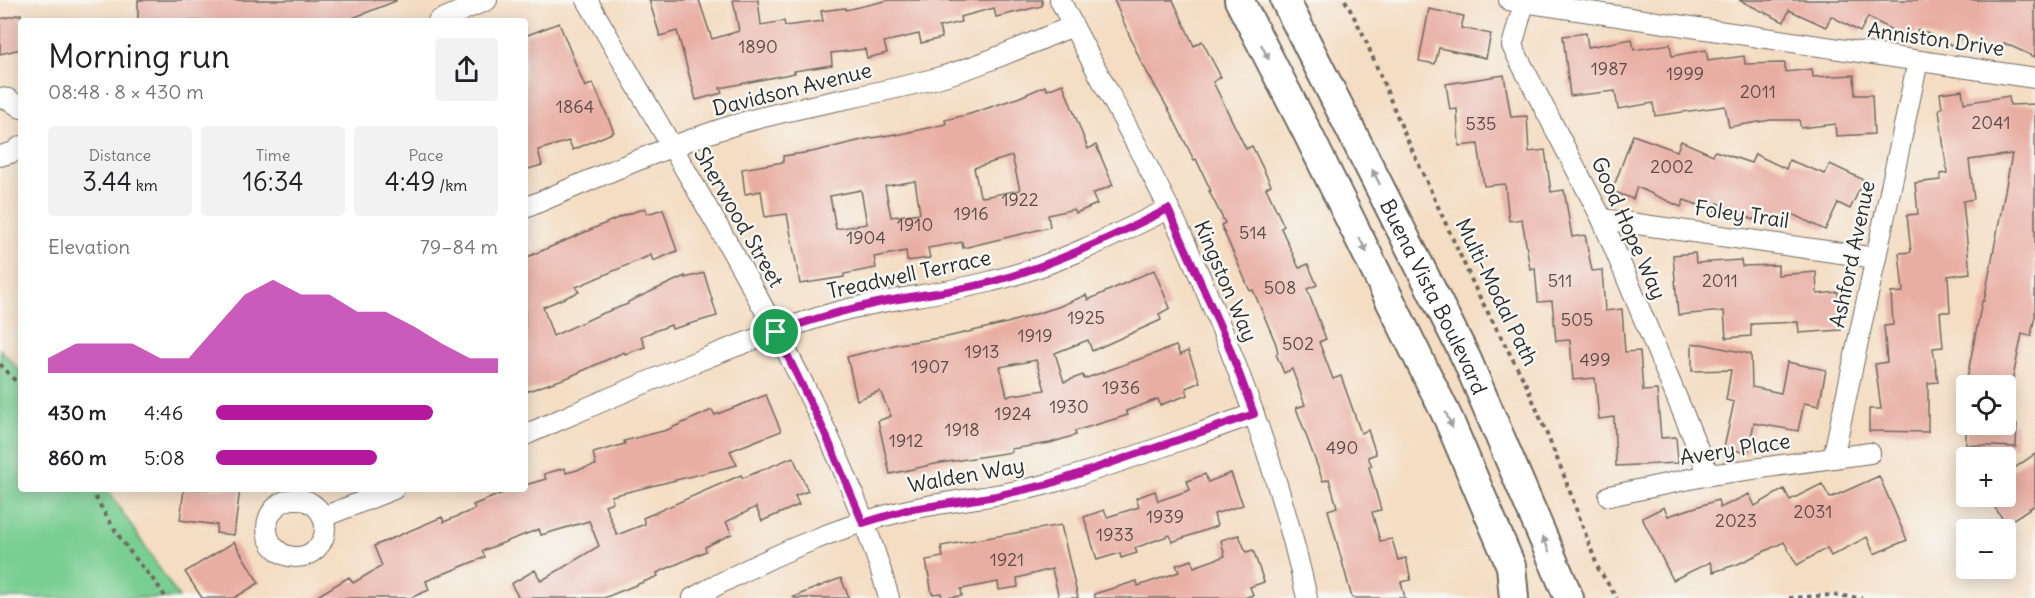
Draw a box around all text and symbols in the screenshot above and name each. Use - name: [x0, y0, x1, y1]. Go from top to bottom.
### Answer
- street label: Anniston Drive: [1866, 16, 2006, 62]
- text: Morning run: [48, 35, 230, 77]
- house number: 1890: [738, 35, 778, 58]
- button: share: [435, 38, 498, 101]
- one-way arrow: [1260, 43, 1270, 61]
- street label: Davidson Avenue: [710, 56, 874, 122]
- house number: 1987: [1591, 57, 1628, 80]
- house number: 1999: [1666, 62, 1704, 85]
- text: 08:48 · 8 × 430 m: [48, 79, 204, 104]
- house number: 2011: [1740, 80, 1776, 103]
- house number: 1864: [556, 95, 594, 118]
- house number: 2041: [1971, 111, 2011, 134]
- house number: 535: [1466, 112, 1496, 135]
- street label: Sherwood Street: [688, 142, 790, 292]
- text: Distance: [89, 145, 151, 165]
- text: Time: [256, 145, 290, 165]
- text: Pace: [409, 145, 443, 165]
- street label: Good Hope Way: [1585, 152, 1673, 304]
- house number: 2002: [1650, 155, 1694, 178]
- text: 3.44: [82, 165, 132, 198]
- text: 16:34: [243, 165, 304, 198]
- text: 4:49: [385, 165, 436, 198]
- one-way arrow: [1371, 168, 1381, 185]
- text: km: [132, 175, 158, 195]
- text: /km: [436, 175, 467, 195]
- street label: Ashford Avenue: [1823, 178, 1881, 330]
- house number: 1922: [1001, 188, 1039, 211]
- street label: Buena Vista Boulevard: [1374, 194, 1494, 398]
- street label: Foley Trail: [1693, 194, 1791, 234]
- house number: 1916: [953, 202, 989, 225]
- house number: 1910: [897, 213, 933, 236]
- street label: Multi-Modal Path: [1450, 214, 1544, 370]
- street label: Kingston Way: [1188, 216, 1264, 346]
- house number: 514: [1239, 221, 1267, 244]
- house number: 1904: [846, 226, 886, 249]
- text: Elevation: [48, 234, 130, 259]
- text: 79–84 m: [420, 234, 498, 259]
- one-way arrow: [1357, 236, 1367, 254]
- street label: Treadwell Terrace: [825, 243, 993, 305]
- house number: 511: [1548, 269, 1572, 292]
- house number: 2011: [1702, 269, 1738, 292]
- house number: 508: [1264, 276, 1296, 299]
- pin: [750, 306, 801, 357]
- house number: 1925: [1067, 306, 1105, 329]
- house number: 505: [1561, 308, 1593, 331]
- icon: arrive: [759, 315, 792, 348]
- house number: 1919: [1018, 324, 1053, 347]
- house number: 502: [1282, 332, 1314, 355]
- house number: 1913: [965, 340, 999, 363]
- house number: 499: [1579, 348, 1611, 371]
- house number: 1907: [911, 355, 949, 378]
- map controls: [1956, 375, 2016, 579]
- button: locate: [1956, 375, 2016, 435]
- house number: 1936: [1102, 376, 1140, 399]
- house number: 1930: [1049, 395, 1089, 418]
- text: 430 m: [48, 400, 106, 425]
- text: 4:46: [144, 400, 183, 425]
- house number: 1924: [994, 402, 1032, 425]
- one-way arrow: [1444, 411, 1453, 428]
- house number: 1918: [944, 418, 980, 441]
- street label: Avery Place: [1678, 427, 1792, 471]
- house number: 1912: [889, 429, 923, 452]
- house number: 490: [1326, 436, 1358, 459]
- text: 860 m: [48, 445, 107, 470]
- text: 5:08: [144, 445, 185, 470]
- button: +: [1956, 447, 2016, 507]
- street label: Walden Way: [906, 451, 1026, 499]
- house number: 2031: [1794, 500, 1832, 523]
- house number: 1939: [1146, 505, 1184, 528]
- house number: 2023: [1715, 509, 1757, 532]
- button: −: [1956, 519, 2016, 579]
- house number: 1933: [1096, 523, 1134, 546]
- one-way arrow: [1541, 535, 1551, 553]
- house number: 1921: [990, 548, 1024, 571]

